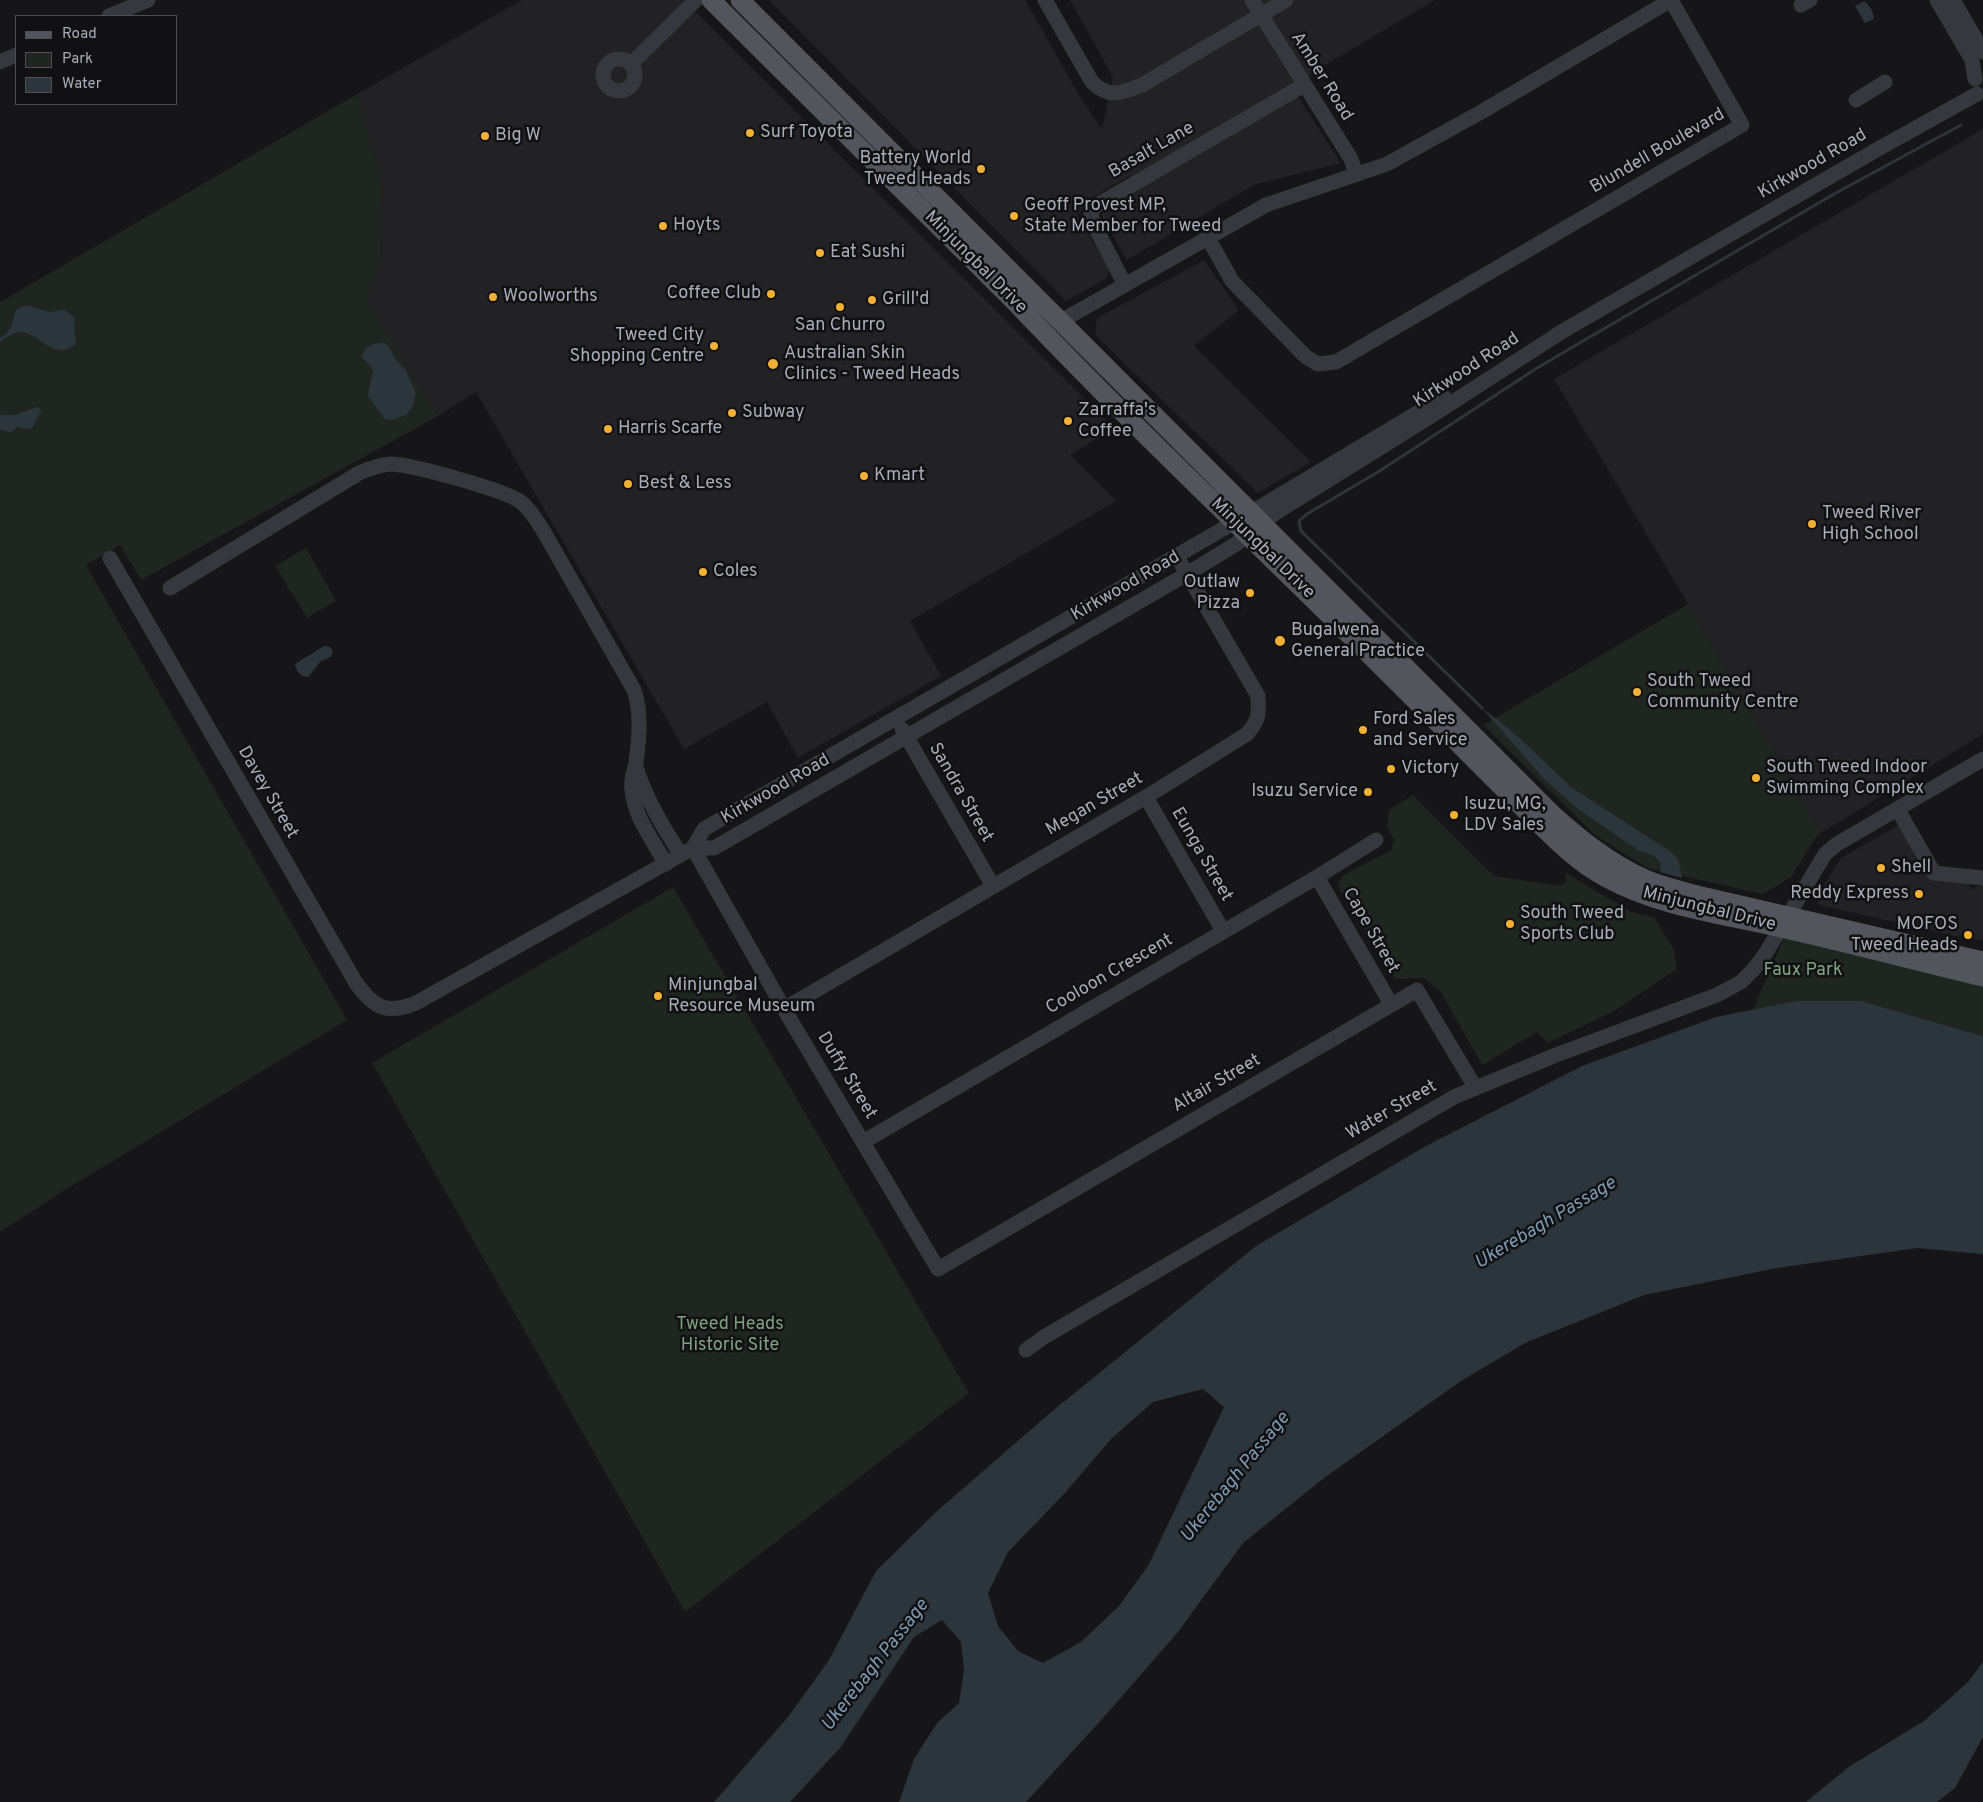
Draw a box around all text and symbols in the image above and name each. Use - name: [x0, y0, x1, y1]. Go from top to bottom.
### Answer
- legend: [15, 15, 178, 105]
- text: Road: [62, 25, 97, 44]
- street label: Amber Road: [1285, 29, 1357, 125]
- text: Park: [62, 50, 93, 69]
- text: Water: [62, 75, 101, 94]
- street label: Blundell Boulevard: [1587, 105, 1729, 199]
- street label: Basalt Lane: [1106, 118, 1198, 184]
- place label: Surf Toyota: [760, 122, 853, 144]
- place label: Big W: [495, 125, 541, 147]
- street label: Kirkwood Road: [1755, 125, 1871, 205]
- marker: Surf Toyota: [744, 127, 756, 139]
- marker: Big W: [479, 130, 491, 142]
- place label: Battery World Tweed Heads: [859, 148, 971, 190]
- marker: Battery World Tweed Heads: [975, 163, 987, 175]
- place label: Geoff Provest MP, State Member for Tweed: [1024, 195, 1221, 238]
- street label: Minjungbal Drive: [919, 207, 1031, 319]
- marker: Geoff Provest MP, State Member for Tweed: [1008, 210, 1020, 222]
- place label: Hoyts: [673, 215, 720, 237]
- marker: Hoyts: [657, 220, 669, 232]
- place label: Eat Sushi: [830, 242, 905, 264]
- marker: Eat Sushi: [814, 247, 826, 259]
- place label: Coffee Club: [667, 283, 761, 305]
- place label: Woolworths: [503, 286, 598, 308]
- marker: Coffee Club: [765, 288, 777, 300]
- place label: Grill'd: [882, 289, 929, 311]
- marker: Woolworths: [487, 291, 499, 303]
- marker: Grill'd: [866, 294, 878, 306]
- marker: San Churro: [834, 301, 846, 313]
- place label: San Churro: [795, 315, 885, 337]
- place label: Tweed City Shopping Centre: [569, 325, 704, 368]
- street label: Kirkwood Road: [1410, 329, 1524, 413]
- marker: Tweed City Shopping Centre: [708, 340, 720, 352]
- place label: Australian Skin Clinics - Tweed Heads: [784, 343, 960, 386]
- marker: Australian Skin Clinics - Tweed Heads: [766, 357, 780, 371]
- place label: Zarraffa's Coffee: [1078, 400, 1156, 442]
- place label: Subway: [742, 402, 804, 424]
- marker: Subway: [726, 407, 738, 419]
- marker: Zarraffa's Coffee: [1062, 415, 1074, 427]
- place label: Harris Scarfe: [618, 418, 722, 440]
- marker: Harris Scarfe: [602, 423, 614, 435]
- place label: Kmart: [874, 465, 925, 487]
- marker: Kmart: [858, 470, 870, 482]
- place label: Best & Less: [638, 473, 732, 495]
- marker: Best & Less: [622, 478, 634, 490]
- street label: Minjungbal Drive: [1205, 494, 1319, 604]
- place label: Tweed River High School: [1822, 503, 1921, 546]
- marker: Tweed River High School: [1806, 518, 1818, 530]
- street label: Kirkwood Road: [1068, 547, 1184, 627]
- place label: Coles: [713, 561, 757, 583]
- marker: Coles: [697, 566, 709, 578]
- place label: Outlaw Pizza: [1183, 572, 1240, 614]
- marker: Outlaw Pizza: [1244, 587, 1256, 599]
- place label: Bugalwena General Practice: [1291, 620, 1425, 662]
- marker: Bugalwena General Practice: [1273, 634, 1287, 648]
- place label: South Tweed Community Centre: [1647, 671, 1798, 714]
- marker: South Tweed Community Centre: [1631, 686, 1643, 698]
- place label: Ford Sales and Service: [1373, 709, 1468, 752]
- marker: Ford Sales and Service: [1357, 724, 1369, 736]
- street label: Sandra Street: [923, 740, 997, 846]
- street label: Davey Street: [232, 743, 302, 843]
- street label: Kirkwood Road: [718, 750, 834, 830]
- place label: South Tweed Indoor Swimming Complex: [1766, 757, 1927, 800]
- place label: Victory: [1401, 758, 1459, 780]
- marker: Victory: [1385, 763, 1397, 775]
- street label: Megan Street: [1043, 769, 1147, 841]
- marker: South Tweed Indoor Swimming Complex: [1750, 772, 1762, 784]
- place label: Isuzu Service: [1251, 781, 1358, 803]
- marker: Isuzu Service: [1362, 786, 1374, 798]
- place label: Isuzu, MG, LDV Sales: [1464, 794, 1546, 836]
- street label: Eunga Street: [1165, 804, 1237, 906]
- marker: Isuzu, MG, LDV Sales: [1448, 809, 1460, 821]
- place label: Shell: [1891, 857, 1931, 879]
- marker: Shell: [1875, 862, 1887, 874]
- street label: Minjungbal Drive: [1640, 883, 1778, 937]
- place label: Reddy Express: [1790, 883, 1909, 905]
- street label: Cape Street: [1337, 884, 1403, 978]
- marker: Reddy Express: [1913, 888, 1925, 900]
- place label: South Tweed Sports Club: [1520, 903, 1624, 946]
- place label: MOFOS Tweed Heads: [1851, 914, 1958, 956]
- marker: South Tweed Sports Club: [1504, 918, 1516, 930]
- marker: MOFOS Tweed Heads: [1962, 929, 1974, 941]
- street label: Cooloon Crescent: [1043, 930, 1177, 1020]
- park label: Faux Park: [1763, 960, 1843, 982]
- place label: Minjungbal Resource Museum: [668, 975, 815, 1018]
- marker: Minjungbal Resource Museum: [652, 990, 664, 1002]
- street label: Duffy Street: [812, 1029, 880, 1123]
- street label: Altair Street: [1169, 1050, 1265, 1118]
- street label: Water Street: [1343, 1076, 1441, 1146]
- water label: Ukerebagh Passage: [1471, 1173, 1621, 1275]
- park label: Tweed Heads Historic Site: [676, 1314, 784, 1356]
- water label: Ukerebagh Passage: [1176, 1408, 1296, 1548]
- water label: Ukerebagh Passage: [817, 1596, 935, 1736]

